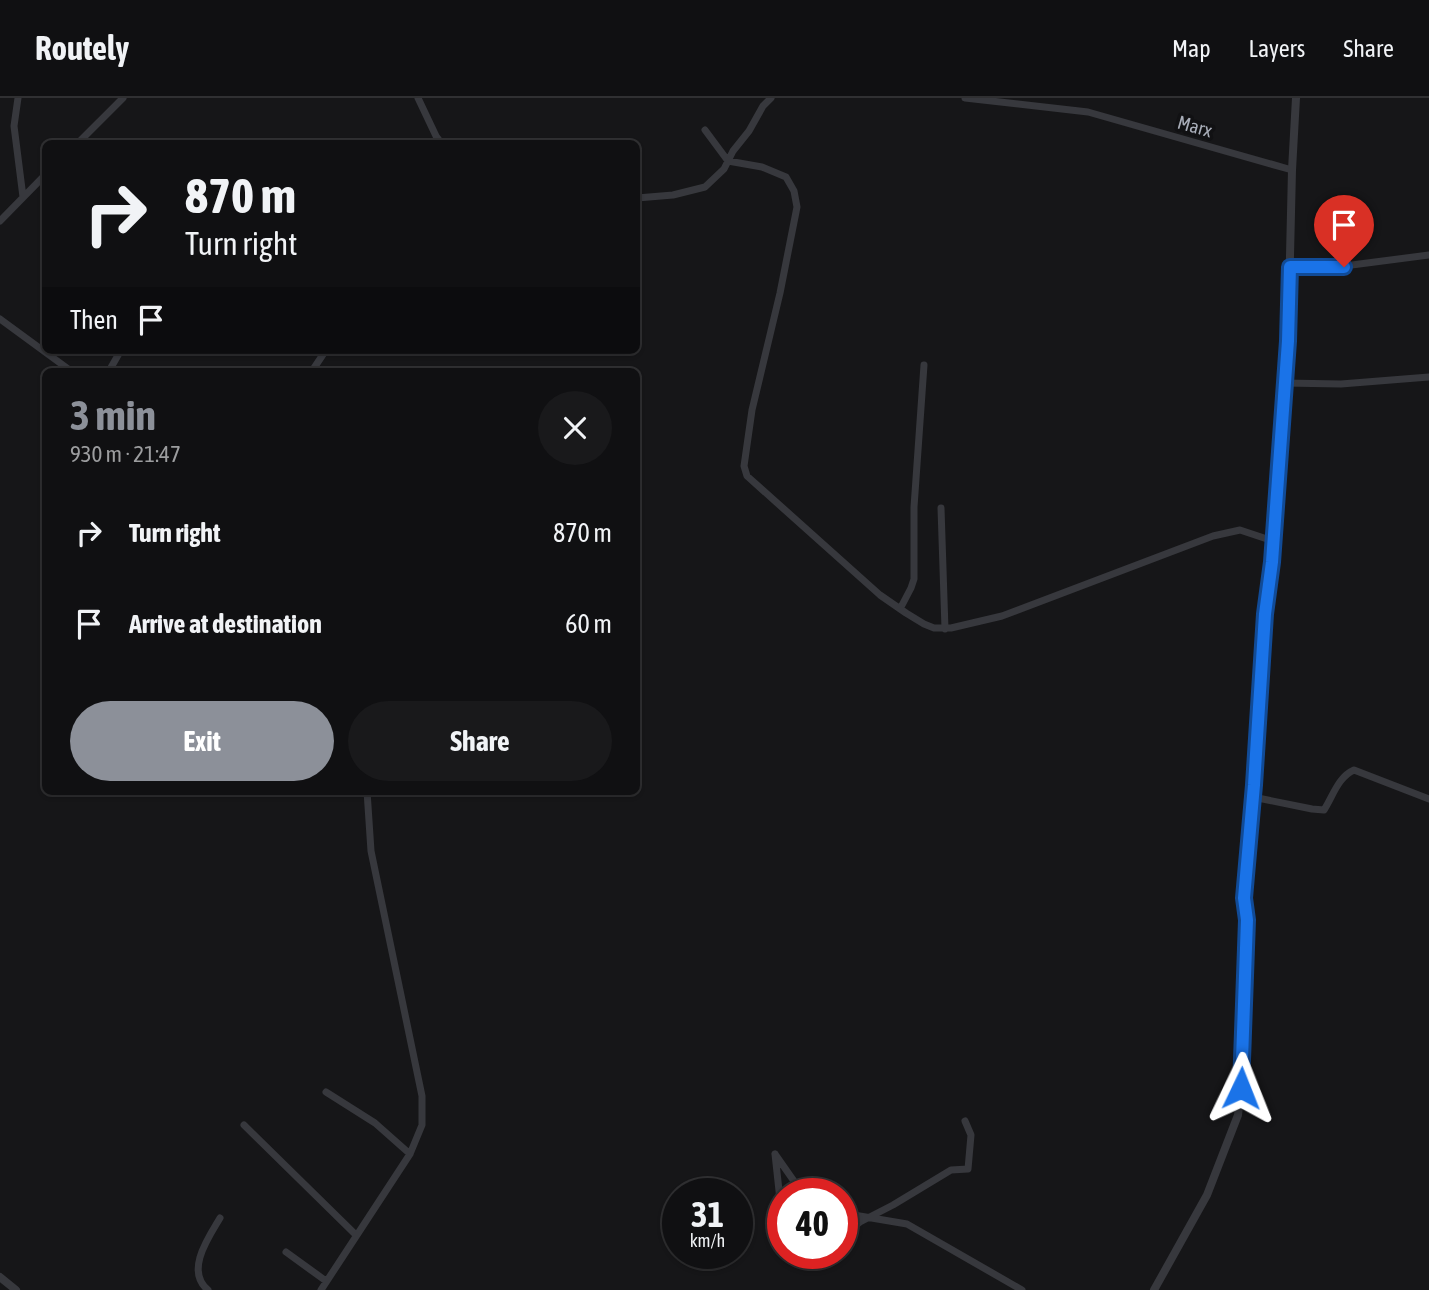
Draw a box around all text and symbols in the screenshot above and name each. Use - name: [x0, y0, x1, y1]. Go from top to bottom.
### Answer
- text: Routely: [35, 29, 129, 67]
- text: Map: [1172, 35, 1211, 62]
- text: Layers: [1249, 35, 1305, 62]
- text: Share: [1343, 35, 1394, 62]
- street label: Marx: [1175, 111, 1215, 141]
- text: 870 m: [185, 167, 296, 223]
- icon: right: [70, 168, 161, 259]
- pin: [1314, 195, 1374, 267]
- icon: arrive: [1325, 206, 1363, 244]
- text: Turn right: [185, 225, 298, 262]
- icon: arrive: [132, 301, 170, 339]
- text: Then: [70, 305, 118, 335]
- text: 3 min: [70, 391, 156, 439]
- button: close: [538, 391, 612, 465]
- text: 930 m · 21:47: [70, 441, 181, 467]
- icon: right: [70, 514, 108, 552]
- text: Turn right: [129, 518, 220, 548]
- text: 870 m: [553, 518, 612, 548]
- icon: arrive: [70, 605, 108, 643]
- text: Arrive at destination: [129, 609, 322, 639]
- text: 60 m: [565, 609, 612, 639]
- button: Exit: [70, 701, 334, 781]
- button: Share: [348, 701, 612, 781]
- position arrow: [1204, 1051, 1278, 1125]
- speed limit sign: 40: [767, 1178, 858, 1269]
- text: 31: [691, 1194, 724, 1234]
- text: km/h: [690, 1230, 725, 1251]

